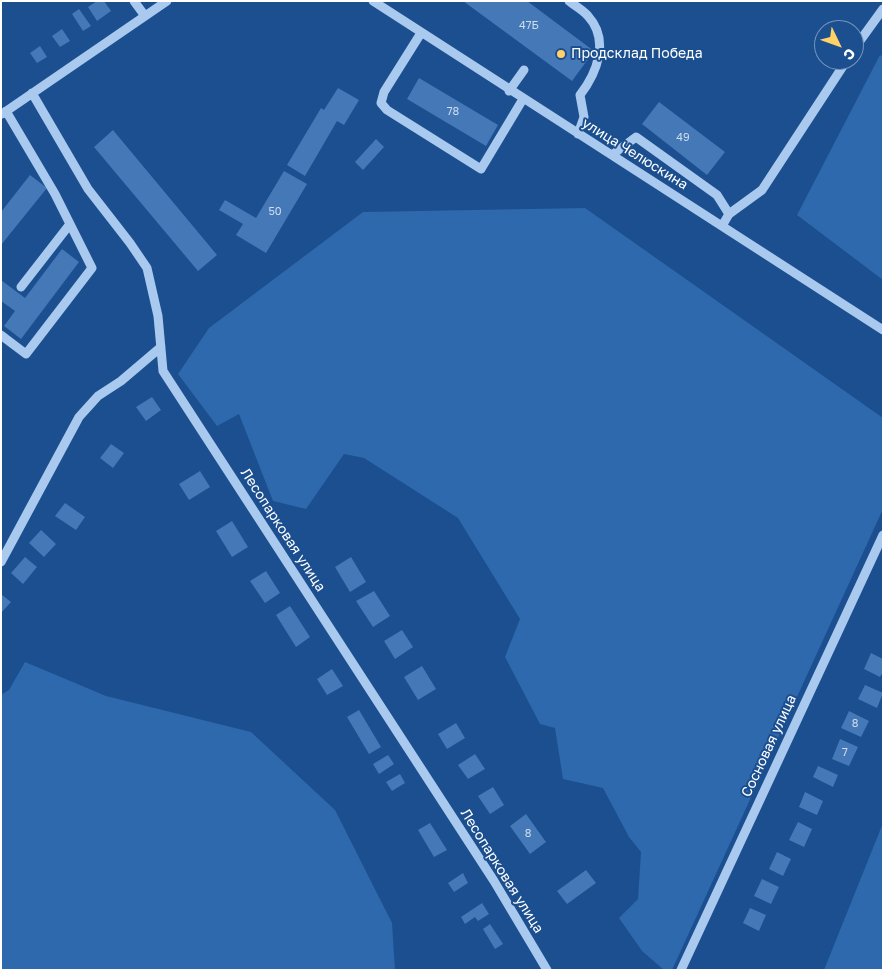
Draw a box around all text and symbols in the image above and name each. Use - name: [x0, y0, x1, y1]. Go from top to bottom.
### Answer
- house number: 47Б: [519, 19, 539, 33]
- north arrow: [814, 20, 864, 70]
- text: С: [840, 45, 859, 64]
- place label: Продсклад Победа: [571, 46, 703, 62]
- marker: Продсклад Победа: [555, 48, 567, 60]
- house number: 78: [447, 105, 459, 119]
- street label: улица Челюскина: [579, 115, 691, 193]
- house number: 49: [676, 131, 690, 145]
- house number: 50: [268, 205, 282, 219]
- street label: Лесопарковая улица: [237, 465, 329, 595]
- street label: Сосновая улица: [738, 692, 800, 800]
- house number: 8: [852, 717, 858, 731]
- house number: 7: [842, 746, 848, 760]
- street label: Лесопарковая улица: [457, 806, 547, 936]
- house number: 8: [525, 827, 531, 841]

